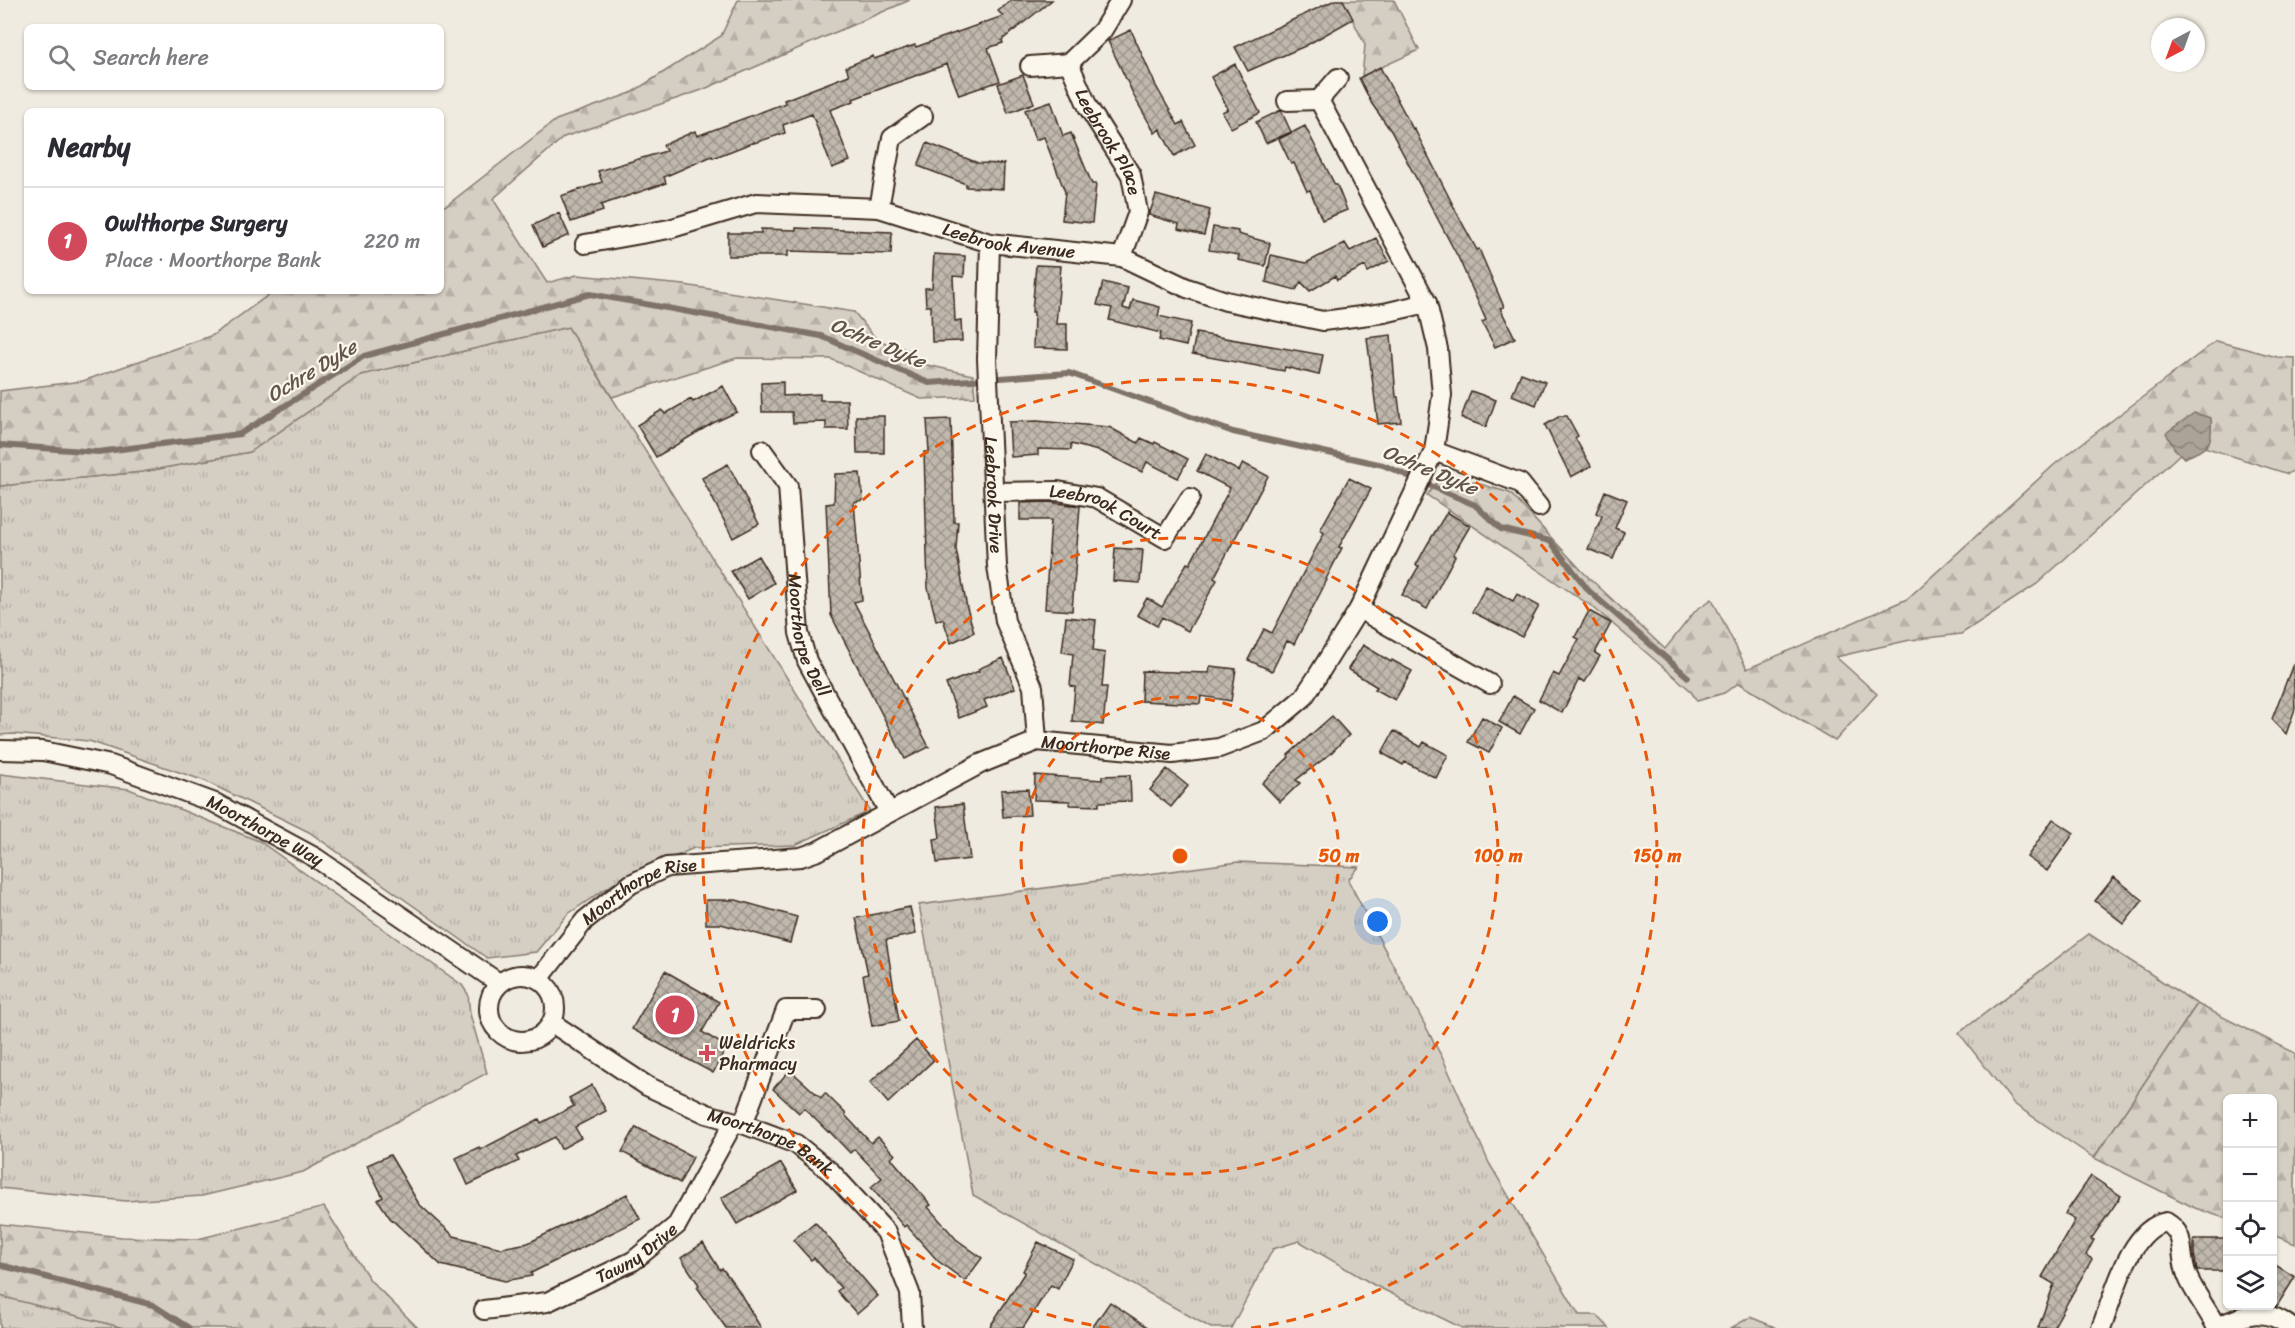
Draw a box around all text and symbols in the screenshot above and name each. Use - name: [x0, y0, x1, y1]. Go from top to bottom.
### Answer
- north arrow: [2151, 18, 2205, 72]
- search box: [24, 24, 444, 90]
- text: Search here: [93, 38, 209, 77]
- icon: search: [45, 41, 78, 74]
- street label: Leebrook Place: [1066, 83, 1150, 198]
- text: Nearby: [48, 124, 130, 170]
- text: Owlthorpe Surgery: [105, 204, 287, 243]
- street label: Leebrook Avenue: [939, 213, 1077, 268]
- text: 1: [63, 224, 72, 259]
- text: 220 m: [364, 224, 420, 259]
- text: Place · Moorthorpe Bank: [105, 243, 321, 278]
- water label: Ochre Dyke: [825, 307, 933, 379]
- water label: Ochre Dyke: [260, 329, 365, 412]
- water label: Ochre Dyke: [1377, 434, 1485, 506]
- street label: Leebrook Drive: [975, 436, 1012, 554]
- street label: Leebrook Court: [1049, 475, 1168, 549]
- street label: Moorthorpe Dell: [779, 572, 840, 704]
- street label: Moorthorpe Rise: [1040, 726, 1172, 770]
- street label: Moorthorpe Way: [202, 785, 331, 875]
- text: 50 m: [1319, 840, 1360, 872]
- text: 100 m: [1474, 840, 1523, 872]
- text: 150 m: [1633, 840, 1681, 872]
- centre of rings: [1170, 846, 1190, 866]
- street label: Moorthorpe Rise: [574, 849, 698, 934]
- your location: [1363, 907, 1392, 936]
- pin: 1: [656, 992, 694, 1038]
- place label: Weldricks Pharmacy: [719, 1027, 798, 1080]
- marker: Weldricks Pharmacy: [700, 1046, 714, 1060]
- map controls: [2223, 1094, 2277, 1310]
- button: +: [2223, 1094, 2277, 1148]
- street label: Moorthorpe Bank: [704, 1099, 841, 1185]
- button: −: [2223, 1148, 2277, 1202]
- button: locate: [2223, 1202, 2277, 1256]
- street label: Tawny Drive: [590, 1214, 685, 1293]
- button: layers: [2223, 1256, 2277, 1310]

